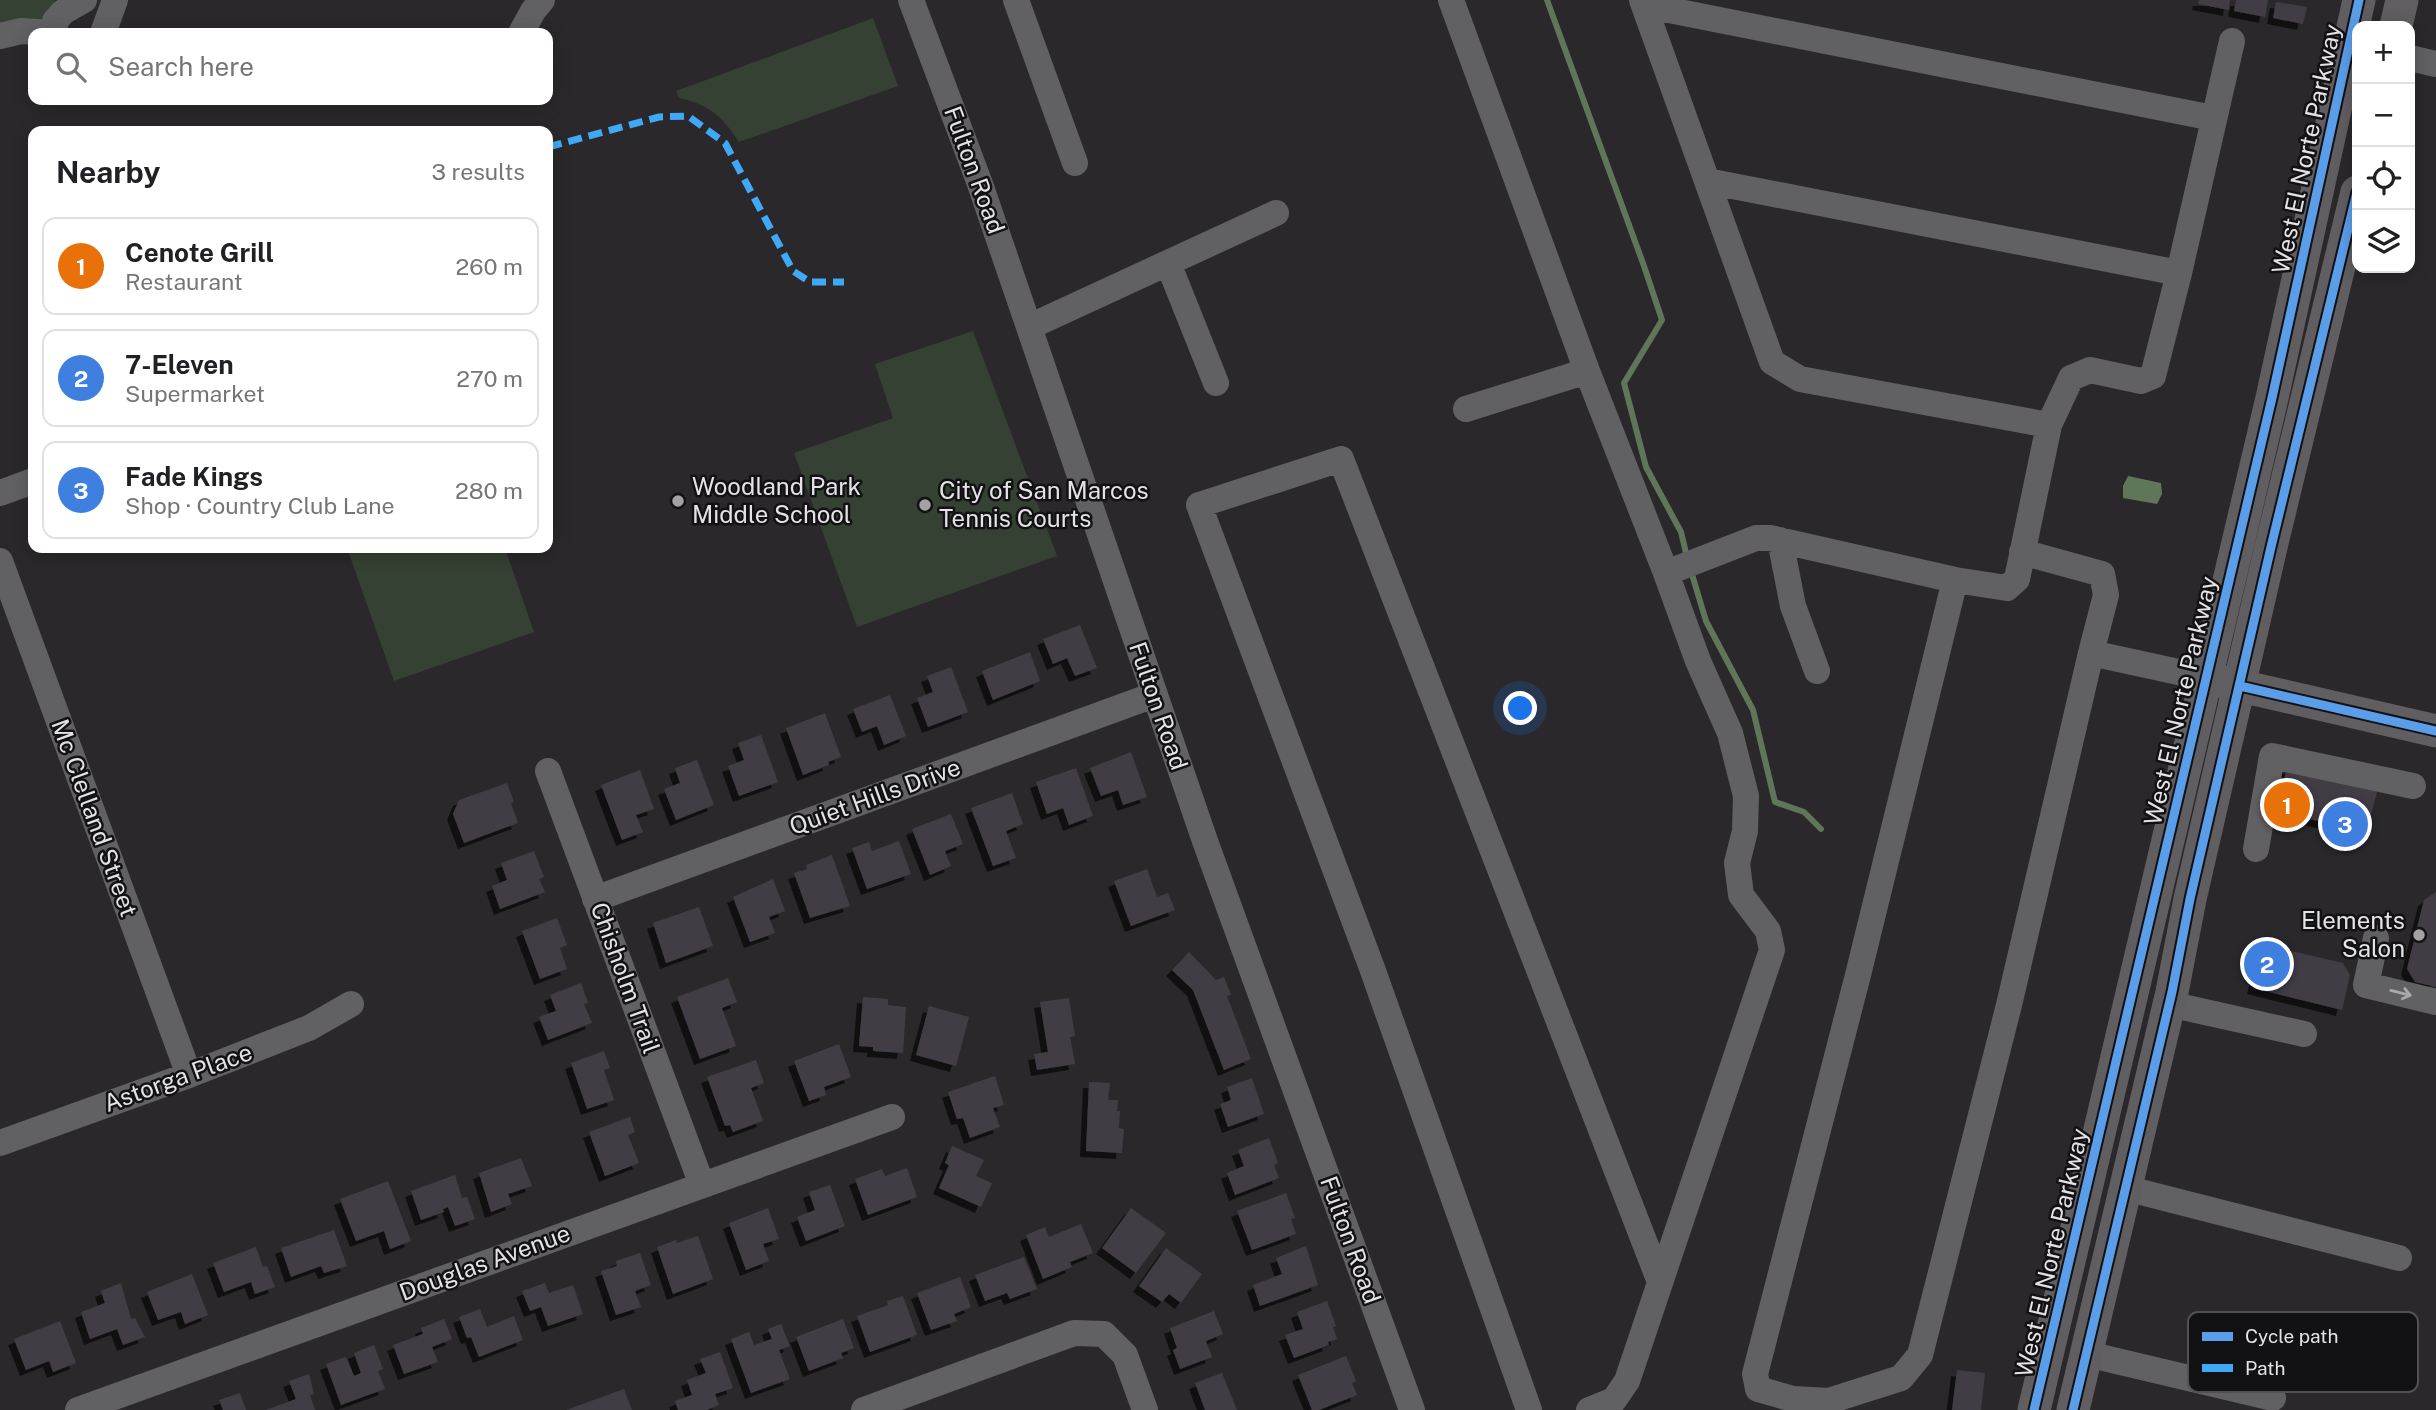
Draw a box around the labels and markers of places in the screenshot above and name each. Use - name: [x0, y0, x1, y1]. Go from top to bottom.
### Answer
- place label: Woodland Park Middle School: [692, 472, 861, 528]
- place label: City of San Marcos Tennis Courts: [939, 476, 1149, 532]
- marker: Woodland Park Middle School: [670, 493, 686, 509]
- marker: City of San Marcos Tennis Courts: [917, 497, 933, 513]
- pin: 1: [2264, 779, 2310, 831]
- pin: 3: [2322, 798, 2368, 850]
- place label: Elements Salon: [2301, 906, 2405, 962]
- marker: Elements Salon: [2411, 927, 2427, 943]
- pin: 2: [2244, 938, 2290, 990]

